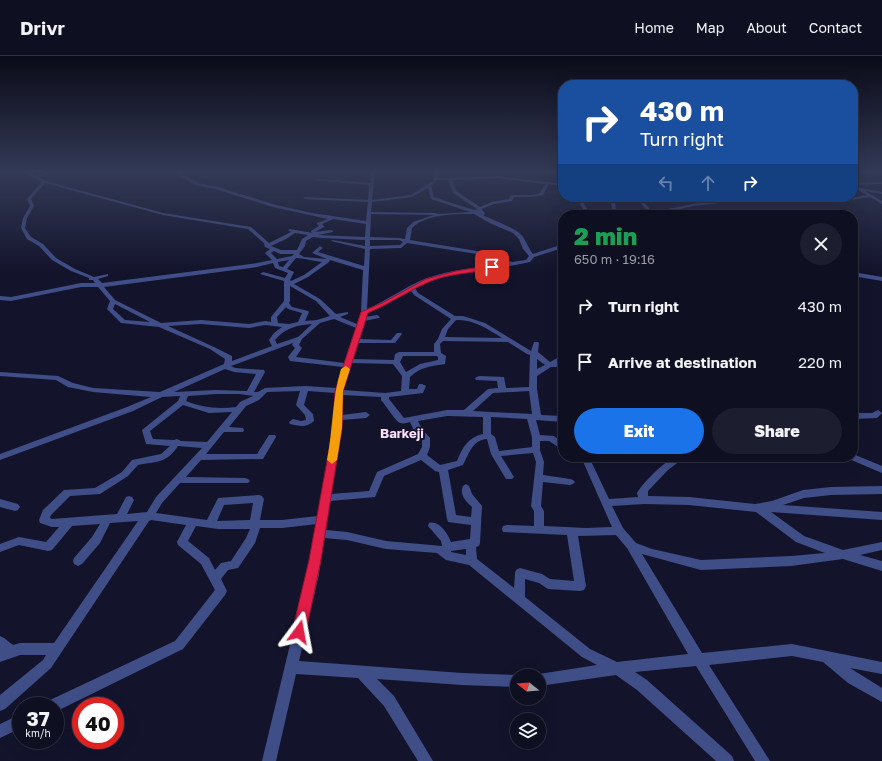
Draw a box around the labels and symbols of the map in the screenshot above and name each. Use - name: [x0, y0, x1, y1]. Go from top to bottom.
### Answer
- pin: [475, 250, 509, 284]
- district label: Barkeji: [380, 425, 424, 441]
- position arrow: [278, 611, 320, 653]
- north arrow: [510, 669, 546, 705]
- speed limit sign: 40: [72, 697, 124, 749]

